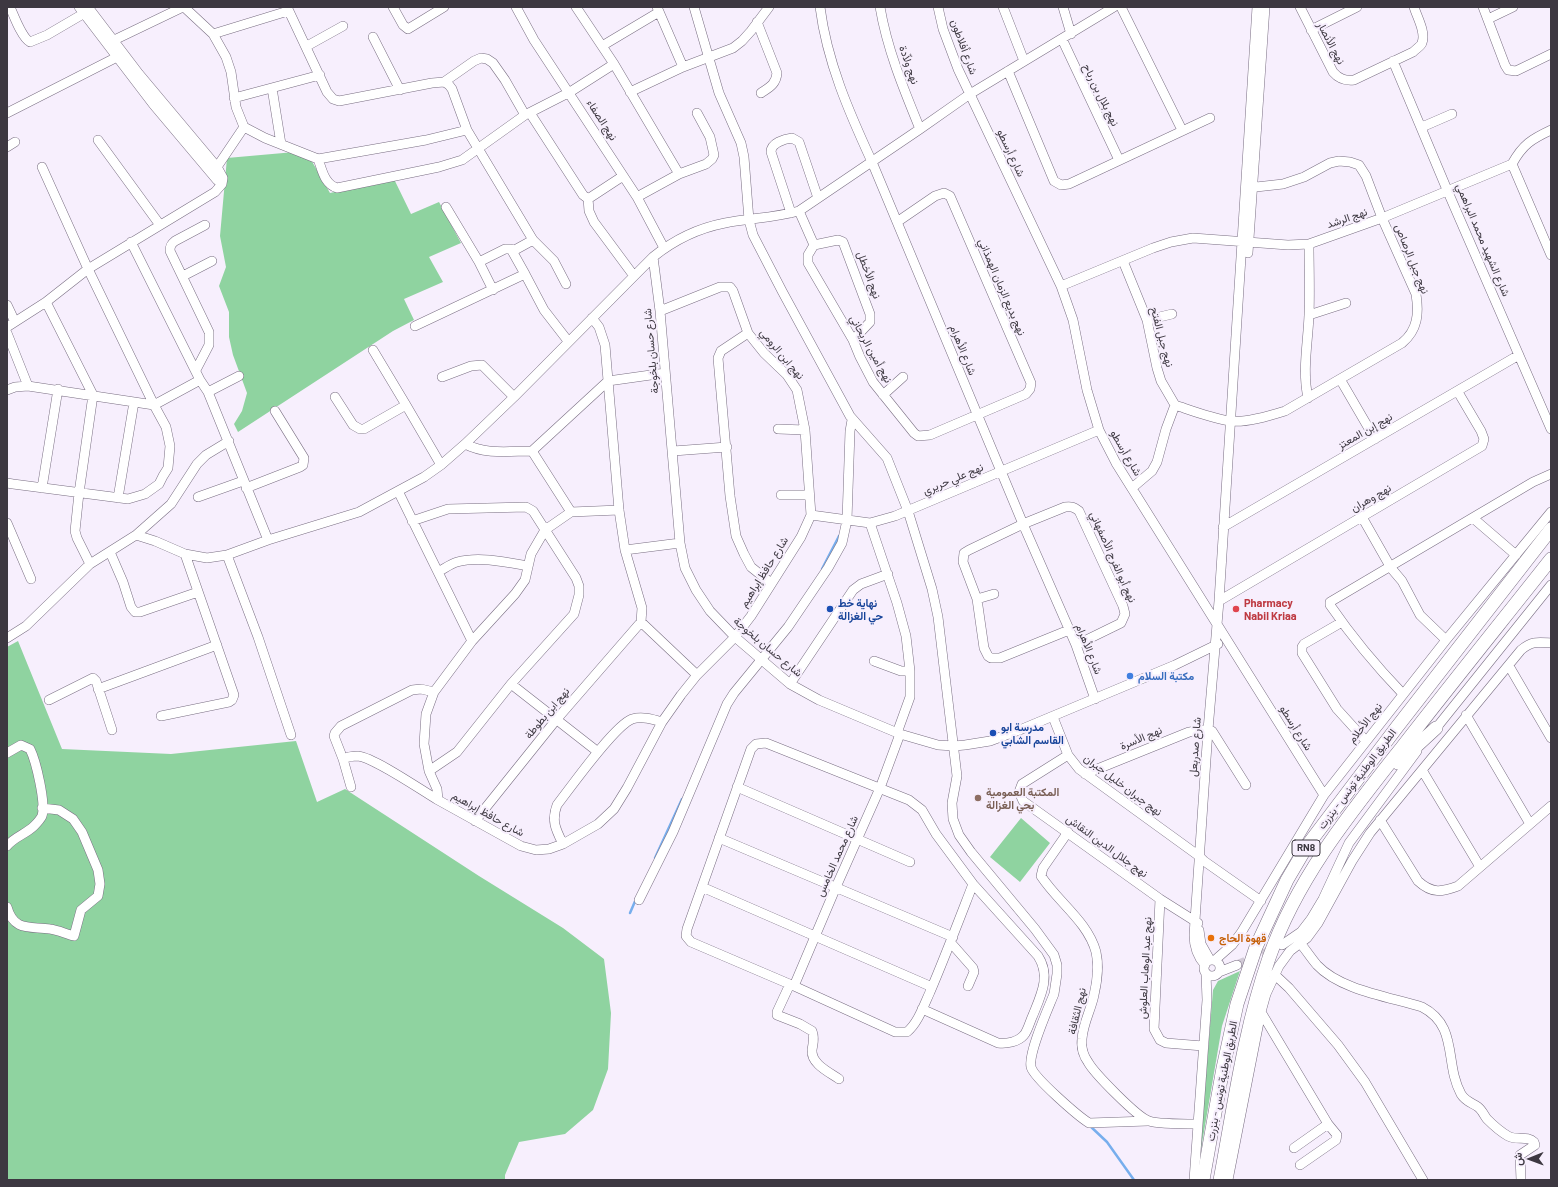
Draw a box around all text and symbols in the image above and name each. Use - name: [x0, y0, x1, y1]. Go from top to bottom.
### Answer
- street label: شارع أفلاطون: [948, 17, 980, 77]
- street label: نهج الأنصار: [1314, 19, 1348, 67]
- street label: نهج ولاّدة: [896, 44, 922, 86]
- street label: نهج بلال بن رباح: [1080, 62, 1122, 128]
- street label: نهج الصفاء: [584, 97, 620, 143]
- street label: شارع أرسطو: [994, 127, 1028, 179]
- street label: شارع الشهيد محمد البراهمي: [1453, 182, 1513, 298]
- street label: نهج الرشد: [1325, 205, 1369, 231]
- street label: نهج جبل الرصاص: [1392, 222, 1432, 296]
- street label: نهج بديع الزمان الهمذاني: [976, 237, 1028, 337]
- street label: نهج الأخطل: [854, 250, 884, 300]
- street label: نهج جبل الفتح: [1148, 305, 1176, 369]
- street label: شارع حسان بلخوجة: [641, 308, 661, 394]
- street label: نهج أمين الريحاني: [847, 313, 895, 385]
- street label: شارع الأهرام: [947, 323, 979, 377]
- street label: نهج ابن الرومي: [757, 326, 807, 382]
- street label: نهج إبن المعتز: [1335, 410, 1395, 452]
- street label: شارع أرسطو: [1108, 428, 1144, 478]
- street label: نهج علي حريري: [921, 460, 985, 498]
- street label: نهج وهران: [1348, 481, 1394, 515]
- street label: نهج أبو الفرج الأصفهاني: [1087, 509, 1139, 605]
- street label: شارع حافظ إبراهيم: [737, 534, 791, 610]
- place label: نهاية خط حي الغزالة: [838, 596, 883, 622]
- place label: Pharmacy Nabil Kriaa: [1244, 596, 1297, 622]
- marker: نهاية خط حي الغزالة: [825, 604, 835, 614]
- marker: Pharmacy Nabil Kriaa: [1231, 604, 1241, 614]
- street label: شارع حسان بلخوجة: [731, 614, 805, 680]
- street label: شارع الأهرام: [1073, 622, 1105, 676]
- place label: مكتبة السلام: [1138, 669, 1194, 683]
- marker: مكتبة السلام: [1125, 671, 1135, 681]
- street label: نهج ابن بطوطة: [522, 685, 572, 741]
- street label: نهج الأحلام: [1345, 700, 1385, 746]
- street label: شارع أرسطو: [1277, 703, 1315, 753]
- street label: شارع صدربعل: [1186, 717, 1204, 777]
- place label: مدرسة ابو القاسم الشابي: [1001, 720, 1064, 746]
- street label: نهج الأسرة: [1118, 723, 1164, 753]
- street label: الطريق الوطنية تونس - بنزرت: [1315, 726, 1399, 832]
- marker: مدرسة ابو القاسم الشابي: [988, 728, 998, 738]
- street label: نهج جبران خليل جبران: [1081, 751, 1165, 819]
- place label: المكتبة العمومية بحي الغزالة: [986, 785, 1059, 811]
- street label: شارع حافظ إبراهيم: [450, 789, 526, 839]
- marker: المكتبة العمومية بحي الغزالة: [973, 793, 983, 803]
- street label: نهج جلال الدين النقاش: [1064, 812, 1150, 880]
- street label: شارع محمد الخامس: [813, 813, 861, 899]
- road number: RN8: [1292, 840, 1320, 856]
- street label: نهج عبد الوهاب العلوش: [1136, 917, 1154, 1019]
- place label: قهوة الحاج: [1219, 931, 1266, 945]
- marker: قهوة الحاج: [1206, 933, 1216, 943]
- street label: نهج الثقافة: [1065, 986, 1089, 1036]
- street label: الطريق الوطنية تونس - بنزرت: [1204, 1020, 1240, 1142]
- north arrow: [1510, 1139, 1550, 1179]
- text: ش: [1511, 1152, 1524, 1166]

